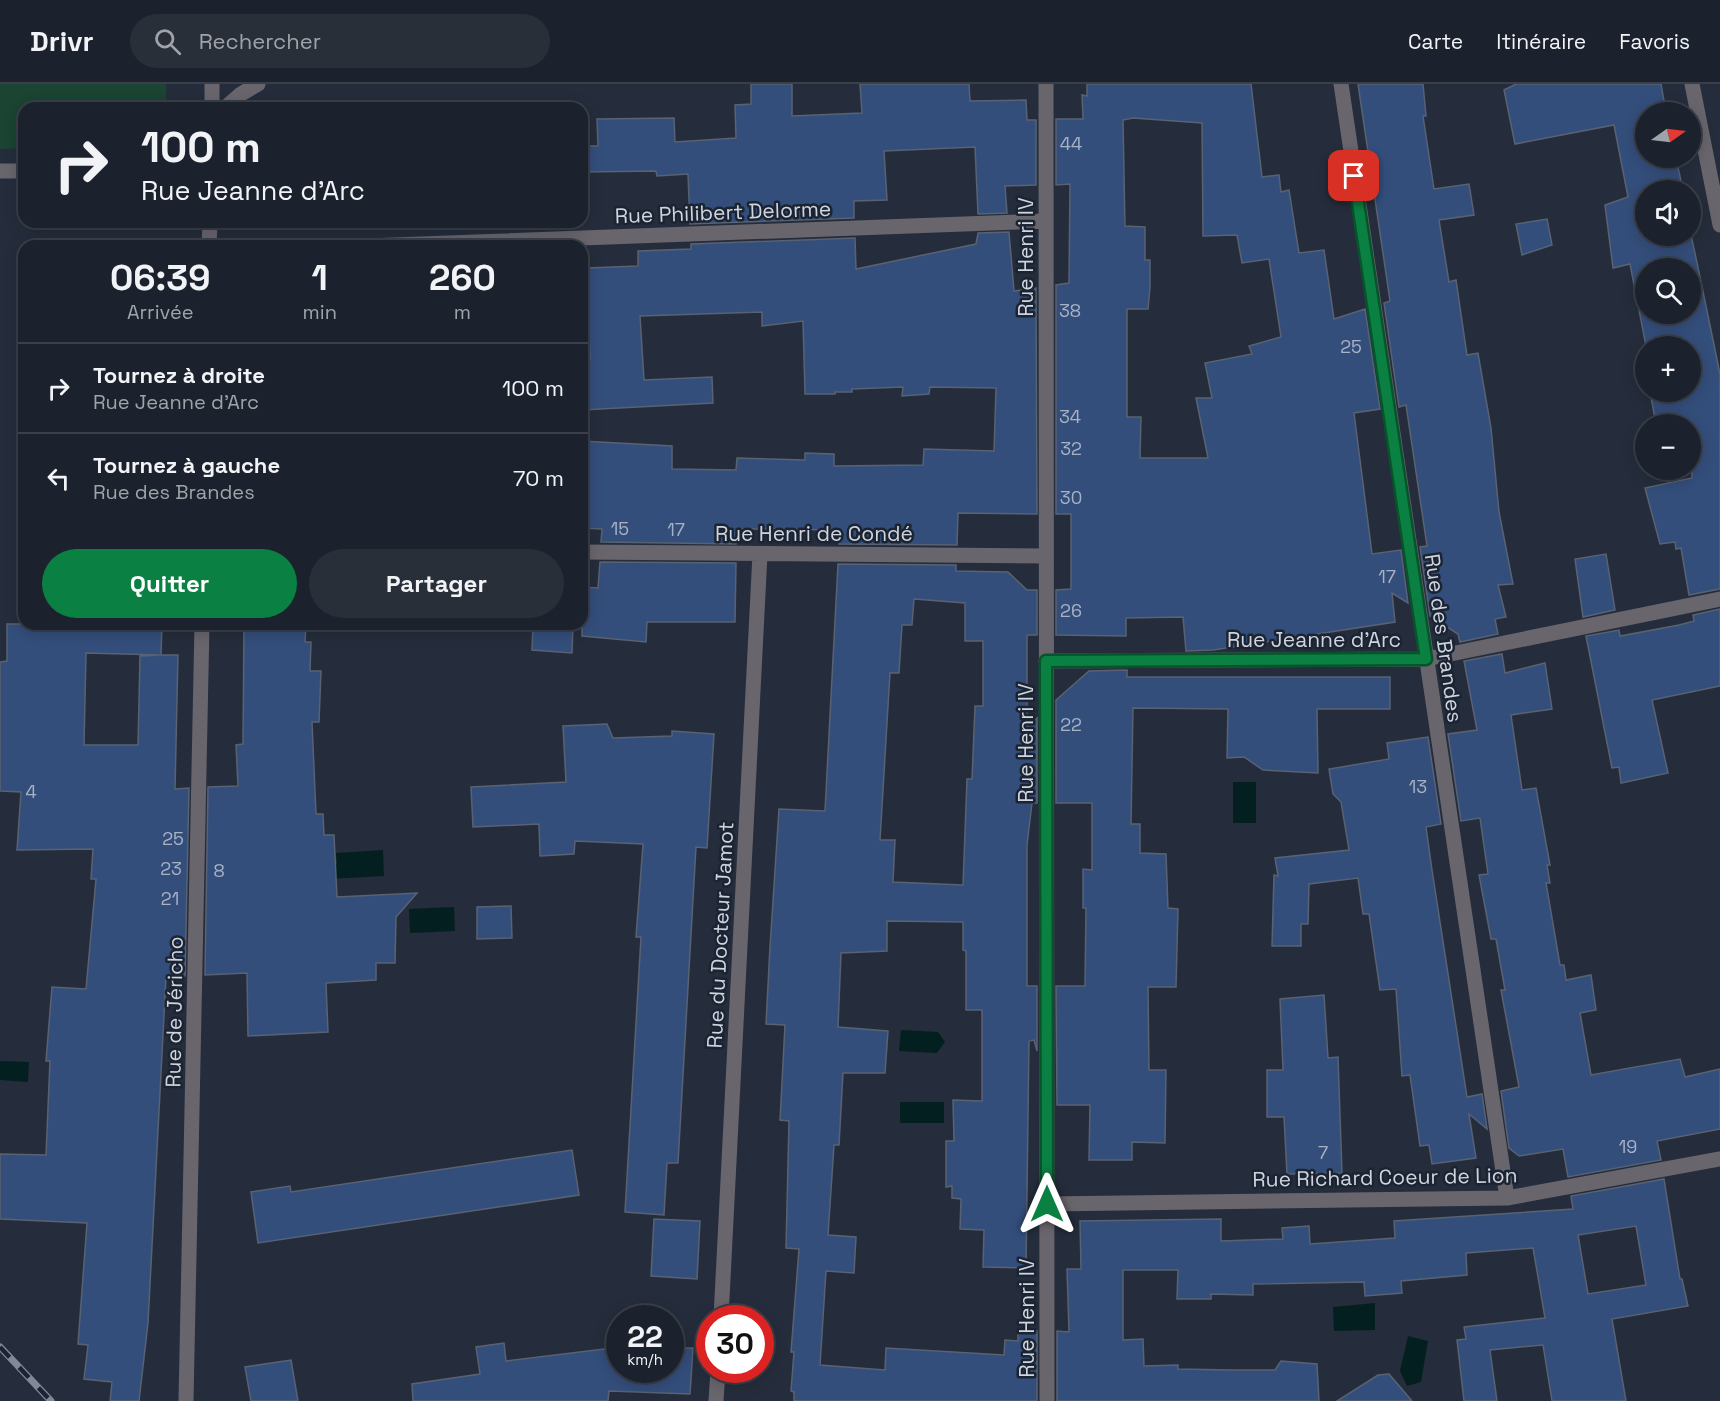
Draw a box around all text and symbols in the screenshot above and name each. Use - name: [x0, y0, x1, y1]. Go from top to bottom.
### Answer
- search box: [130, 14, 550, 68]
- text: Drivr: [30, 23, 94, 59]
- icon: search: [151, 25, 184, 58]
- text: Rechercher: [199, 27, 321, 55]
- text: Carte: [1408, 28, 1463, 55]
- text: Itinéraire: [1496, 28, 1586, 55]
- text: Favoris: [1619, 28, 1690, 55]
- north arrow: [1635, 102, 1701, 168]
- map controls: [1635, 102, 1701, 480]
- text: 100 m: [141, 121, 261, 174]
- icon: right: [42, 126, 120, 204]
- house number: 44: [1060, 132, 1082, 155]
- pin: [1328, 150, 1379, 201]
- icon: arrive: [1337, 159, 1370, 192]
- text: Rue Jeanne d'Arc: [141, 173, 365, 208]
- button: sound: [1635, 180, 1701, 246]
- street label: Rue Philibert Delorme: [614, 195, 832, 229]
- street label: Rue Henri IV: [1012, 197, 1039, 317]
- text: 06:39: [110, 255, 211, 301]
- text: 1: [312, 255, 328, 301]
- text: 260: [429, 255, 496, 301]
- button: search: [1635, 258, 1701, 324]
- text: Arrivée: [127, 299, 194, 325]
- text: min: [303, 299, 337, 325]
- text: m: [454, 299, 471, 325]
- house number: 38: [1059, 299, 1081, 322]
- house number: 25: [1340, 335, 1362, 358]
- button: +: [1635, 336, 1701, 402]
- text: Tournez à droite: [93, 361, 265, 389]
- icon: right: [42, 372, 75, 405]
- text: 100 m: [502, 374, 564, 402]
- text: Rue Jeanne d'Arc: [93, 389, 259, 415]
- house number: 34: [1059, 405, 1081, 428]
- button: −: [1635, 414, 1701, 480]
- house number: 32: [1060, 437, 1082, 460]
- text: Tournez à gauche: [93, 451, 280, 479]
- icon: left: [42, 462, 75, 495]
- text: 70 m: [513, 464, 564, 492]
- text: Rue des Brandes: [93, 479, 255, 505]
- house number: 30: [1060, 486, 1082, 509]
- house number: 15: [611, 517, 629, 540]
- house number: 17: [667, 518, 685, 541]
- street label: Rue Henri de Condé: [715, 520, 913, 547]
- button: Quitter: [42, 549, 297, 618]
- button: Partager: [309, 549, 564, 618]
- street label: Rue des Brandes: [1419, 552, 1469, 724]
- house number: 17: [1378, 565, 1396, 588]
- house number: 26: [1060, 599, 1082, 622]
- street label: Rue Jeanne d'Arc: [1227, 626, 1401, 653]
- street label: Rue Henri IV: [1012, 683, 1039, 803]
- house number: 22: [1060, 713, 1082, 736]
- house number: 13: [1409, 775, 1427, 798]
- house number: 4: [25, 780, 37, 803]
- street label: Rue du Docteur Jamot: [701, 821, 739, 1049]
- house number: 25: [162, 827, 184, 850]
- house number: 23: [160, 857, 182, 880]
- house number: 8: [213, 859, 225, 882]
- house number: 21: [161, 887, 179, 910]
- street label: Rue de Jéricho: [159, 936, 189, 1088]
- house number: 19: [1619, 1135, 1637, 1158]
- house number: 7: [1318, 1141, 1328, 1164]
- street label: Rue Richard Coeur de Lion: [1252, 1161, 1518, 1193]
- position arrow: [1015, 1172, 1079, 1236]
- street label: Rue Henri IV: [1013, 1258, 1040, 1378]
- speed limit sign: 30: [696, 1305, 774, 1383]
- text: 22: [627, 1317, 663, 1356]
- text: km/h: [627, 1350, 663, 1369]

